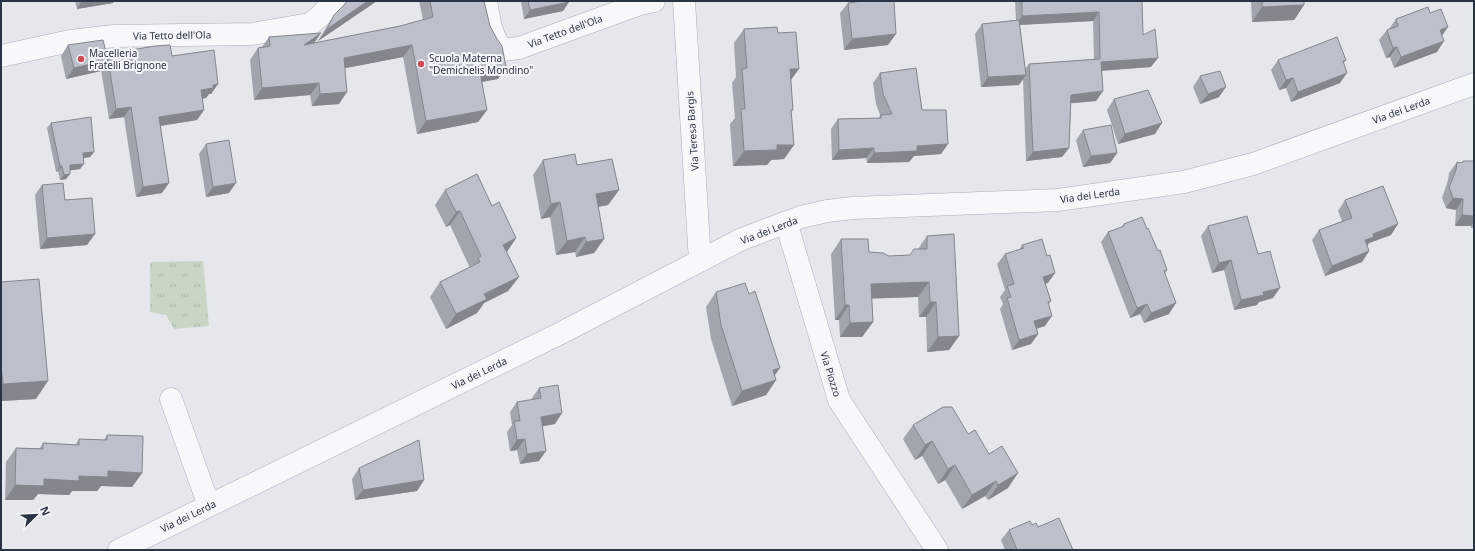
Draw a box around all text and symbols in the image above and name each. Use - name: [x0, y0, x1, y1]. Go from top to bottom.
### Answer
- street label: Via Tetto dell'Ola: [526, 11, 604, 51]
- street label: Via Tetto dell'Ola: [133, 27, 211, 43]
- place label: Macelleria Fratelli Brignone: [89, 46, 167, 72]
- place label: Scuola Materna "Demichelis Mondino": [429, 51, 533, 77]
- marker: Macelleria Fratelli Brignone: [76, 54, 86, 64]
- marker: Scuola Materna "Demichelis Mondino": [416, 59, 426, 69]
- street label: Via Teresa Bargis: [682, 91, 702, 171]
- street label: Via dei Lerda: [1370, 93, 1432, 127]
- street label: Via dei Lerda: [1059, 184, 1121, 206]
- street label: Via dei Lerda: [738, 213, 800, 247]
- street label: Via Piozzo: [817, 350, 845, 398]
- street label: Via dei Lerda: [449, 353, 509, 393]
- north arrow: [16, 495, 56, 535]
- street label: Via dei Lerda: [158, 496, 218, 536]
- text: N: [37, 504, 54, 518]

